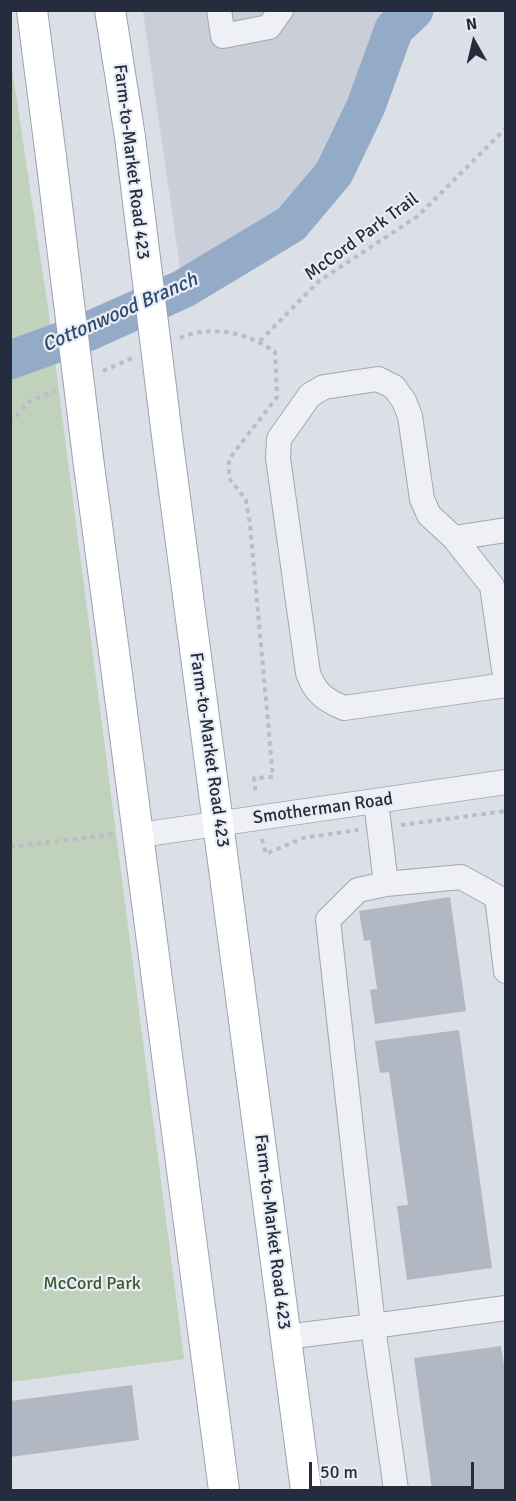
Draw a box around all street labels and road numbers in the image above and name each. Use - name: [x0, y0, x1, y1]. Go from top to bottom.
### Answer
- street label: Farm-to-Market Road 423: [108, 63, 154, 261]
- street label: McCord Park Trail: [301, 188, 423, 286]
- street label: Farm-to-Market Road 423: [185, 651, 233, 849]
- street label: Smotherman Road: [252, 788, 394, 830]
- street label: Farm-to-Market Road 423: [249, 1133, 295, 1331]

